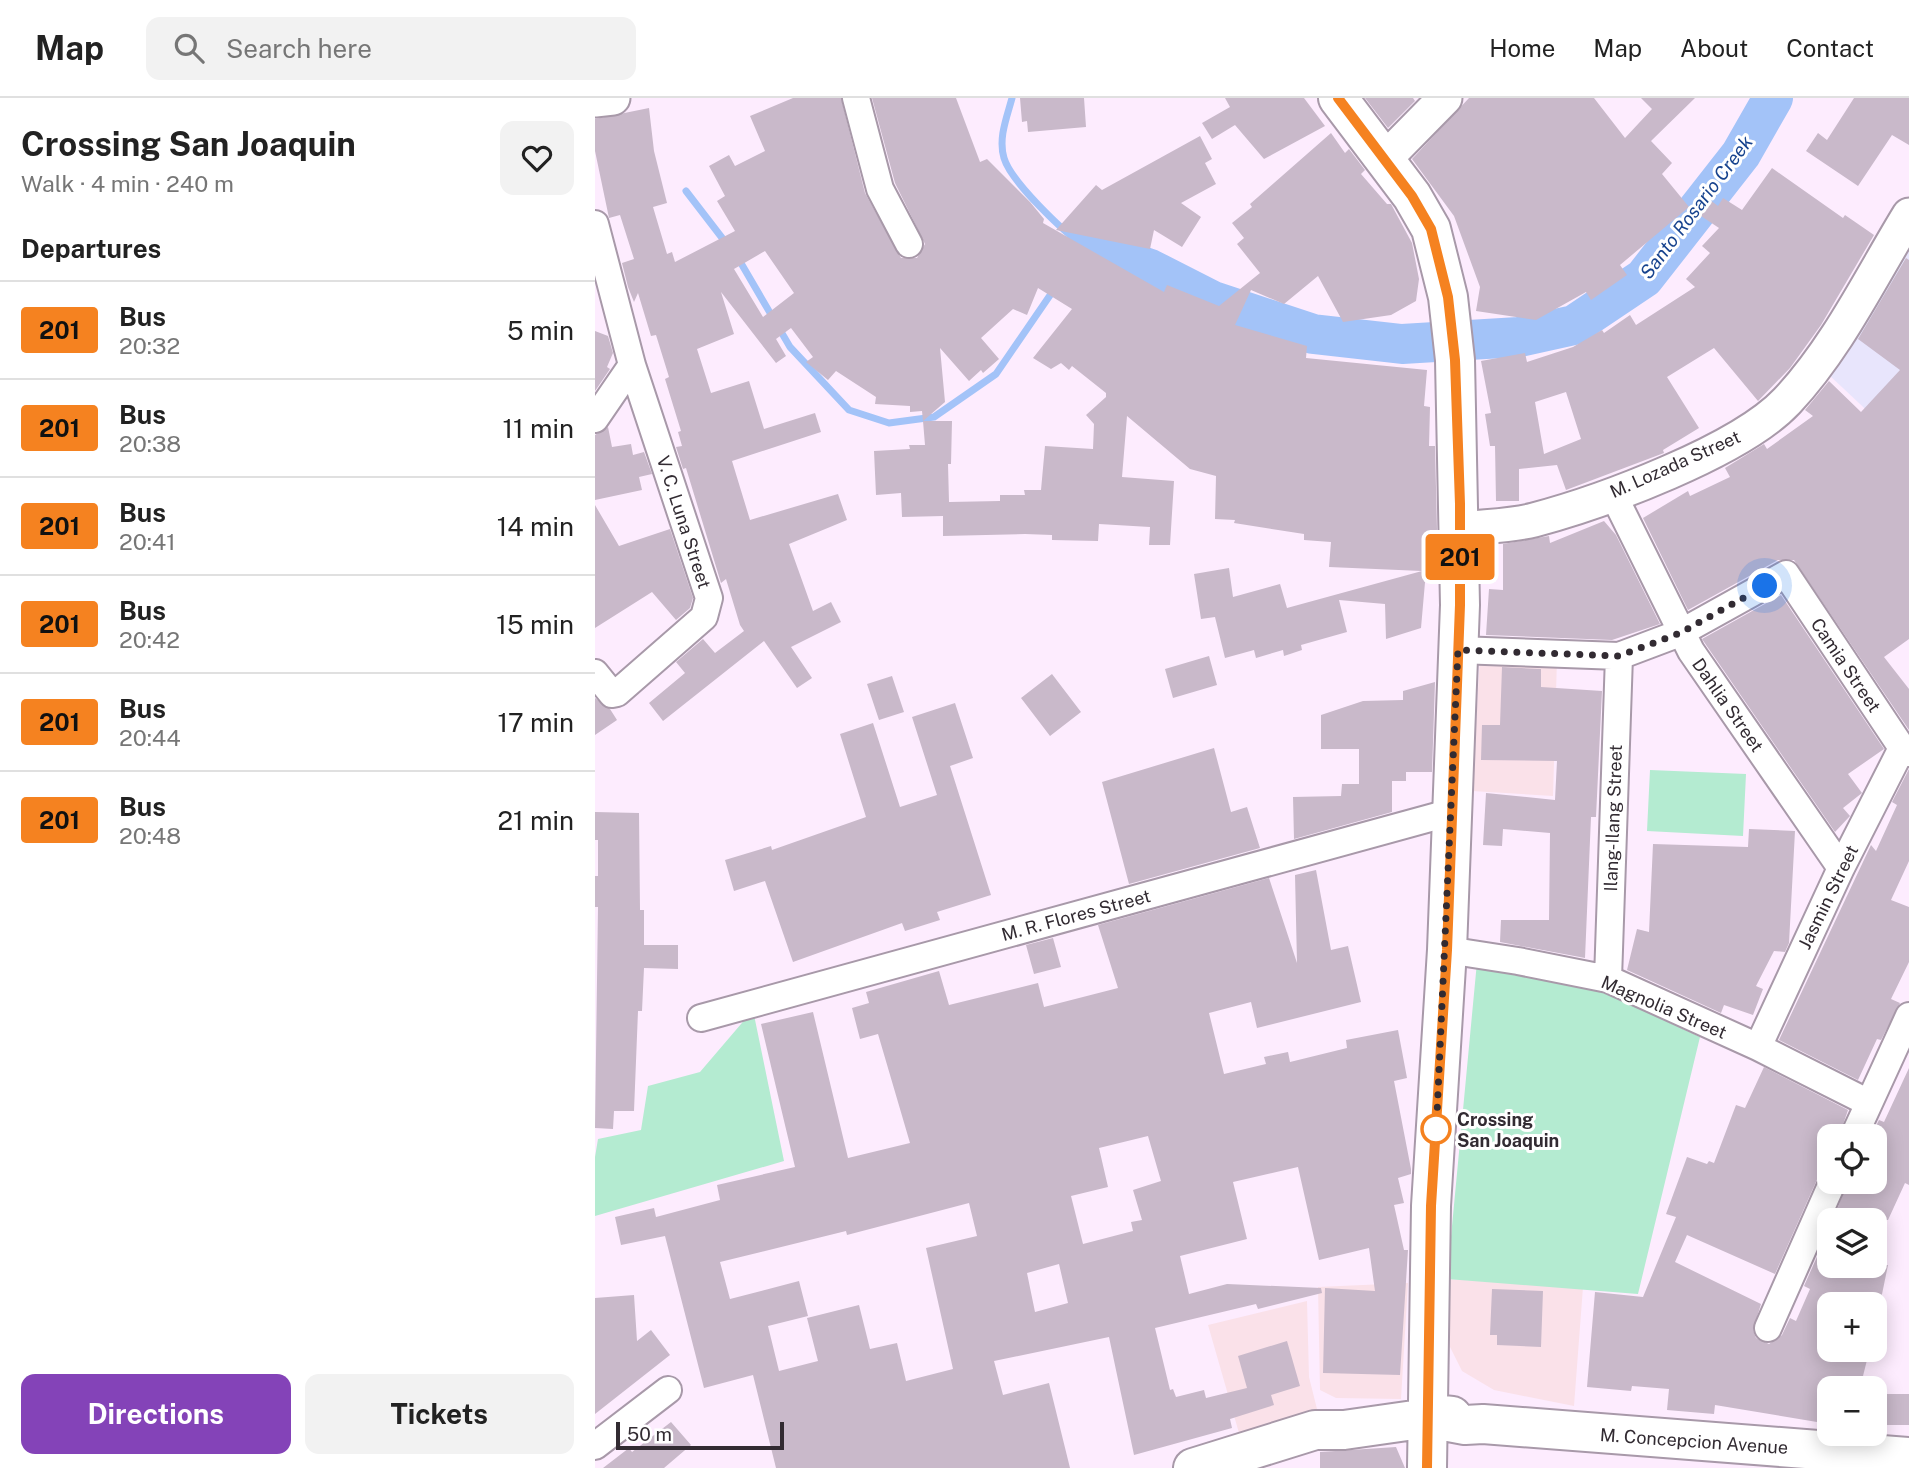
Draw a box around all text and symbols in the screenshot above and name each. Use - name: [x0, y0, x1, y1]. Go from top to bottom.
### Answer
- search box: [146, 17, 636, 80]
- text: Map: [35, 29, 104, 67]
- icon: search: [170, 29, 208, 67]
- text: Search here: [226, 33, 372, 64]
- text: Home: [1489, 34, 1555, 62]
- text: Map: [1593, 34, 1642, 62]
- text: About: [1680, 34, 1748, 62]
- text: Contact: [1786, 34, 1874, 62]
- button: heart: [500, 121, 574, 195]
- text: Crossing San Joaquin: [21, 125, 356, 163]
- water label: Santo Rosario Creek: [1635, 131, 1757, 283]
- text: Walk · 4 min · 240 m: [21, 170, 234, 197]
- text: Departures: [21, 233, 161, 264]
- text: Bus: [119, 301, 166, 332]
- text: 5 min: [507, 315, 574, 346]
- text: 201: [39, 316, 80, 344]
- text: 20:32: [119, 332, 180, 359]
- text: Bus: [119, 399, 166, 430]
- text: 11 min: [502, 413, 574, 444]
- text: 201: [39, 414, 80, 442]
- street label: M. Lozada Street: [1607, 426, 1743, 502]
- text: 20:38: [119, 430, 181, 457]
- street label: V. C. Luna Street: [653, 453, 715, 591]
- text: Bus: [119, 497, 166, 528]
- text: 14 min: [497, 511, 574, 542]
- text: 201: [39, 512, 80, 540]
- text: 20:41: [119, 528, 176, 555]
- line badge: 201: [1420, 534, 1500, 580]
- text: 201: [1440, 543, 1480, 571]
- your location: [1747, 568, 1782, 603]
- text: Bus: [119, 595, 166, 626]
- text: 15 min: [496, 609, 574, 640]
- text: 201: [39, 610, 80, 638]
- street label: Camia Street: [1807, 614, 1885, 716]
- text: 20:42: [119, 626, 180, 653]
- street label: Dahlia Street: [1688, 654, 1768, 756]
- text: Bus: [119, 693, 166, 724]
- text: 17 min: [497, 707, 574, 738]
- text: 201: [39, 708, 80, 736]
- text: 20:44: [119, 724, 181, 751]
- street label: Ilang-Ilang Street: [1600, 744, 1626, 892]
- text: Bus: [119, 791, 166, 822]
- text: 21 min: [498, 805, 574, 836]
- text: 201: [39, 806, 80, 834]
- text: 20:48: [119, 822, 181, 849]
- street label: Jasmin Street: [1794, 841, 1862, 953]
- street label: M. R. Flores Street: [999, 885, 1153, 945]
- street label: Magnolia Street: [1598, 971, 1730, 1043]
- place label: Crossing San Joaquin: [1457, 1109, 1559, 1151]
- marker: Crossing San Joaquin: [1421, 1114, 1451, 1144]
- map controls: [1817, 1124, 1887, 1446]
- button: locate: [1817, 1124, 1887, 1194]
- button: layers: [1817, 1208, 1887, 1278]
- button: +: [1817, 1292, 1887, 1362]
- button: Directions: [21, 1374, 291, 1454]
- button: Tickets: [305, 1374, 574, 1454]
- button: −: [1817, 1376, 1887, 1446]
- scale bar: [616, 1419, 784, 1451]
- text: 50 m: [627, 1423, 672, 1445]
- street label: M. Concepcion Avenue: [1599, 1424, 1789, 1458]

